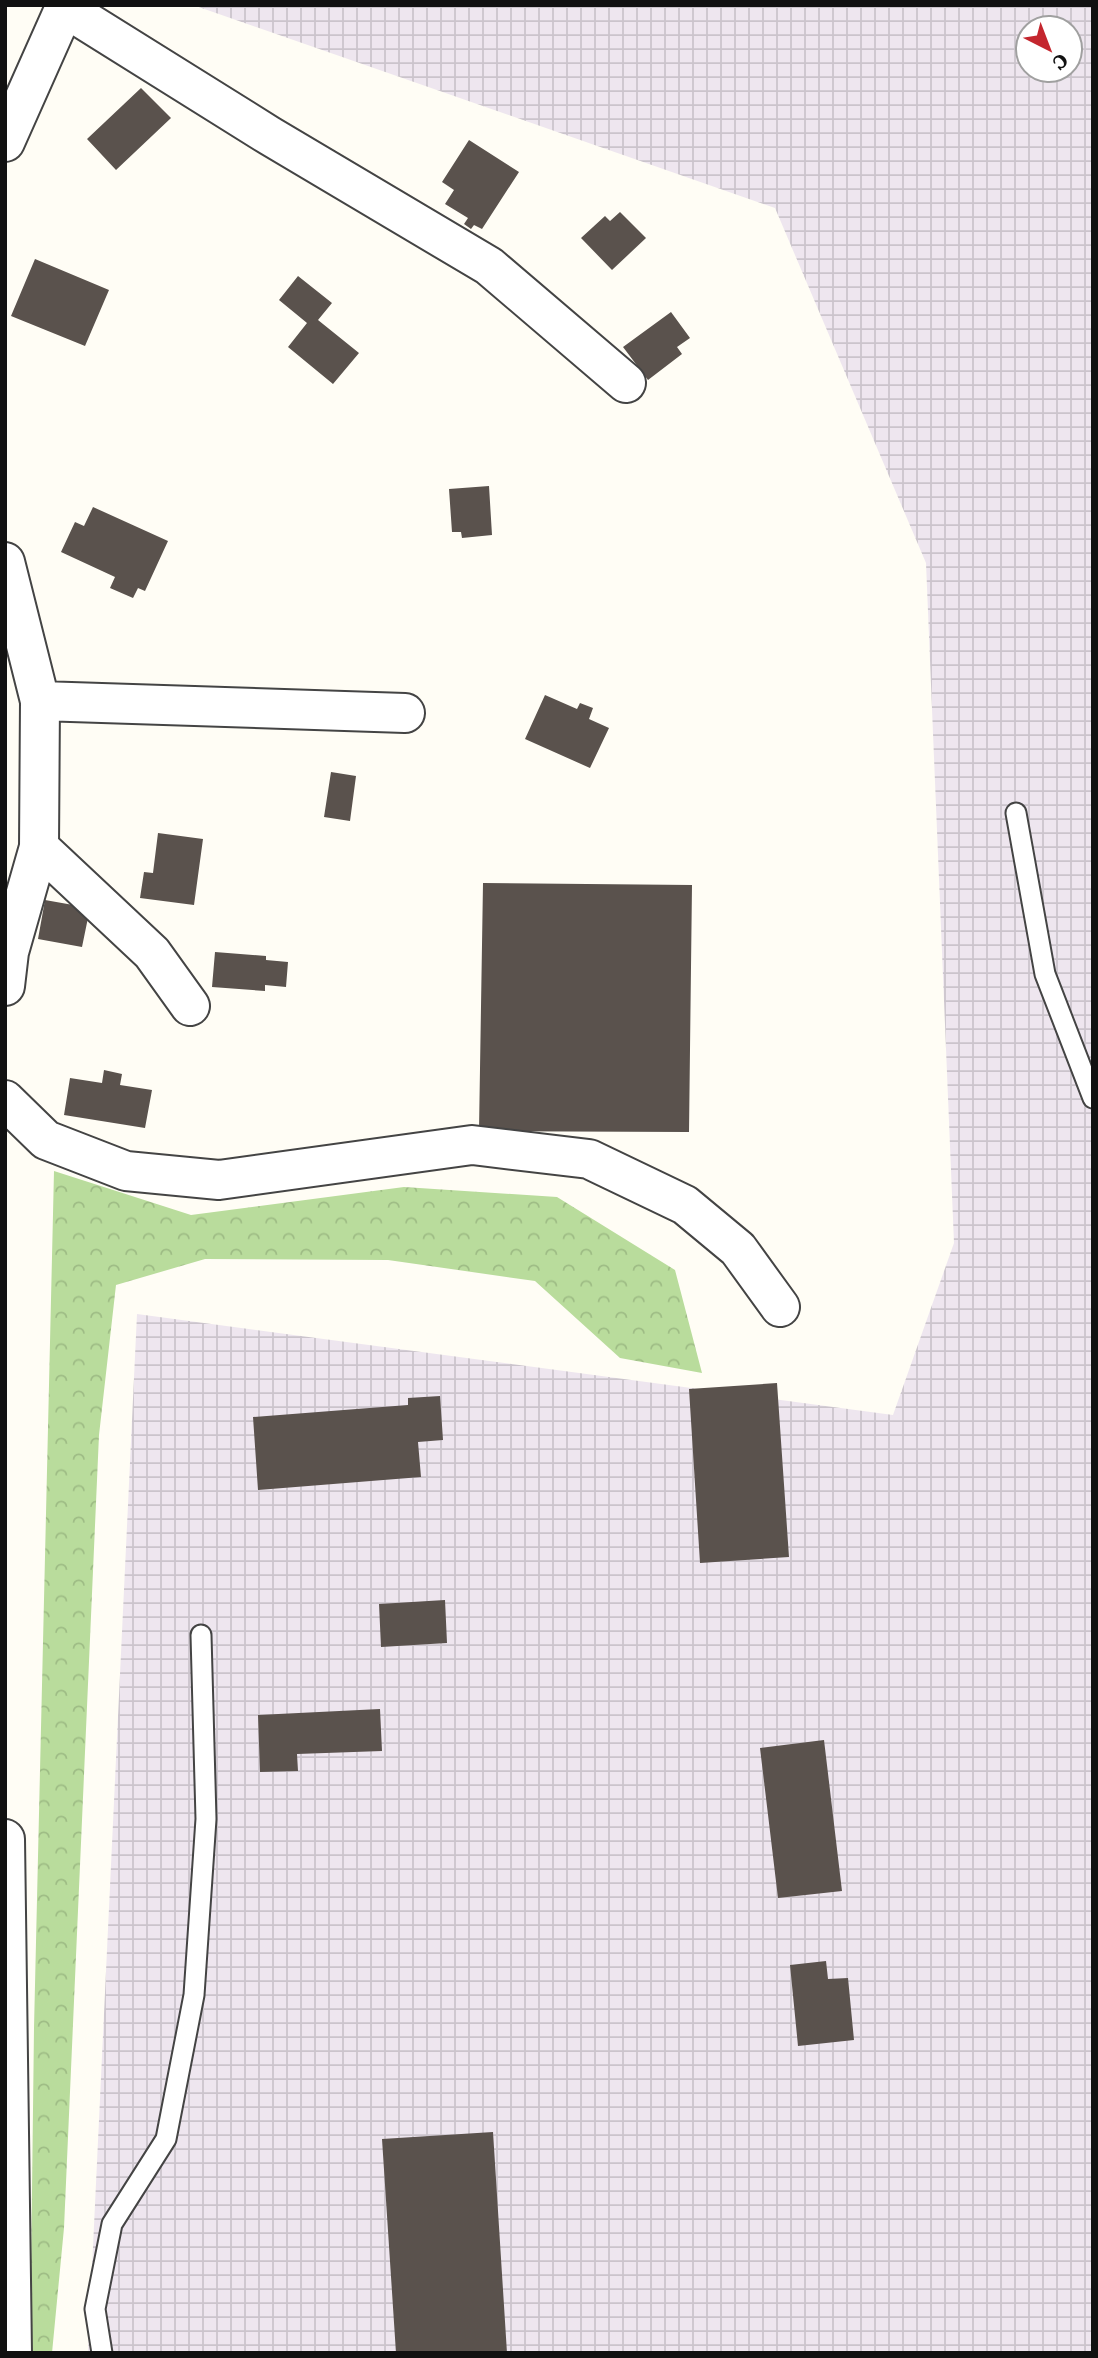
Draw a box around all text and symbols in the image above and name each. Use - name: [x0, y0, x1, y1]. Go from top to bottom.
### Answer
- north arrow: [1014, 14, 1084, 84]
- text: С: [1047, 48, 1073, 74]

